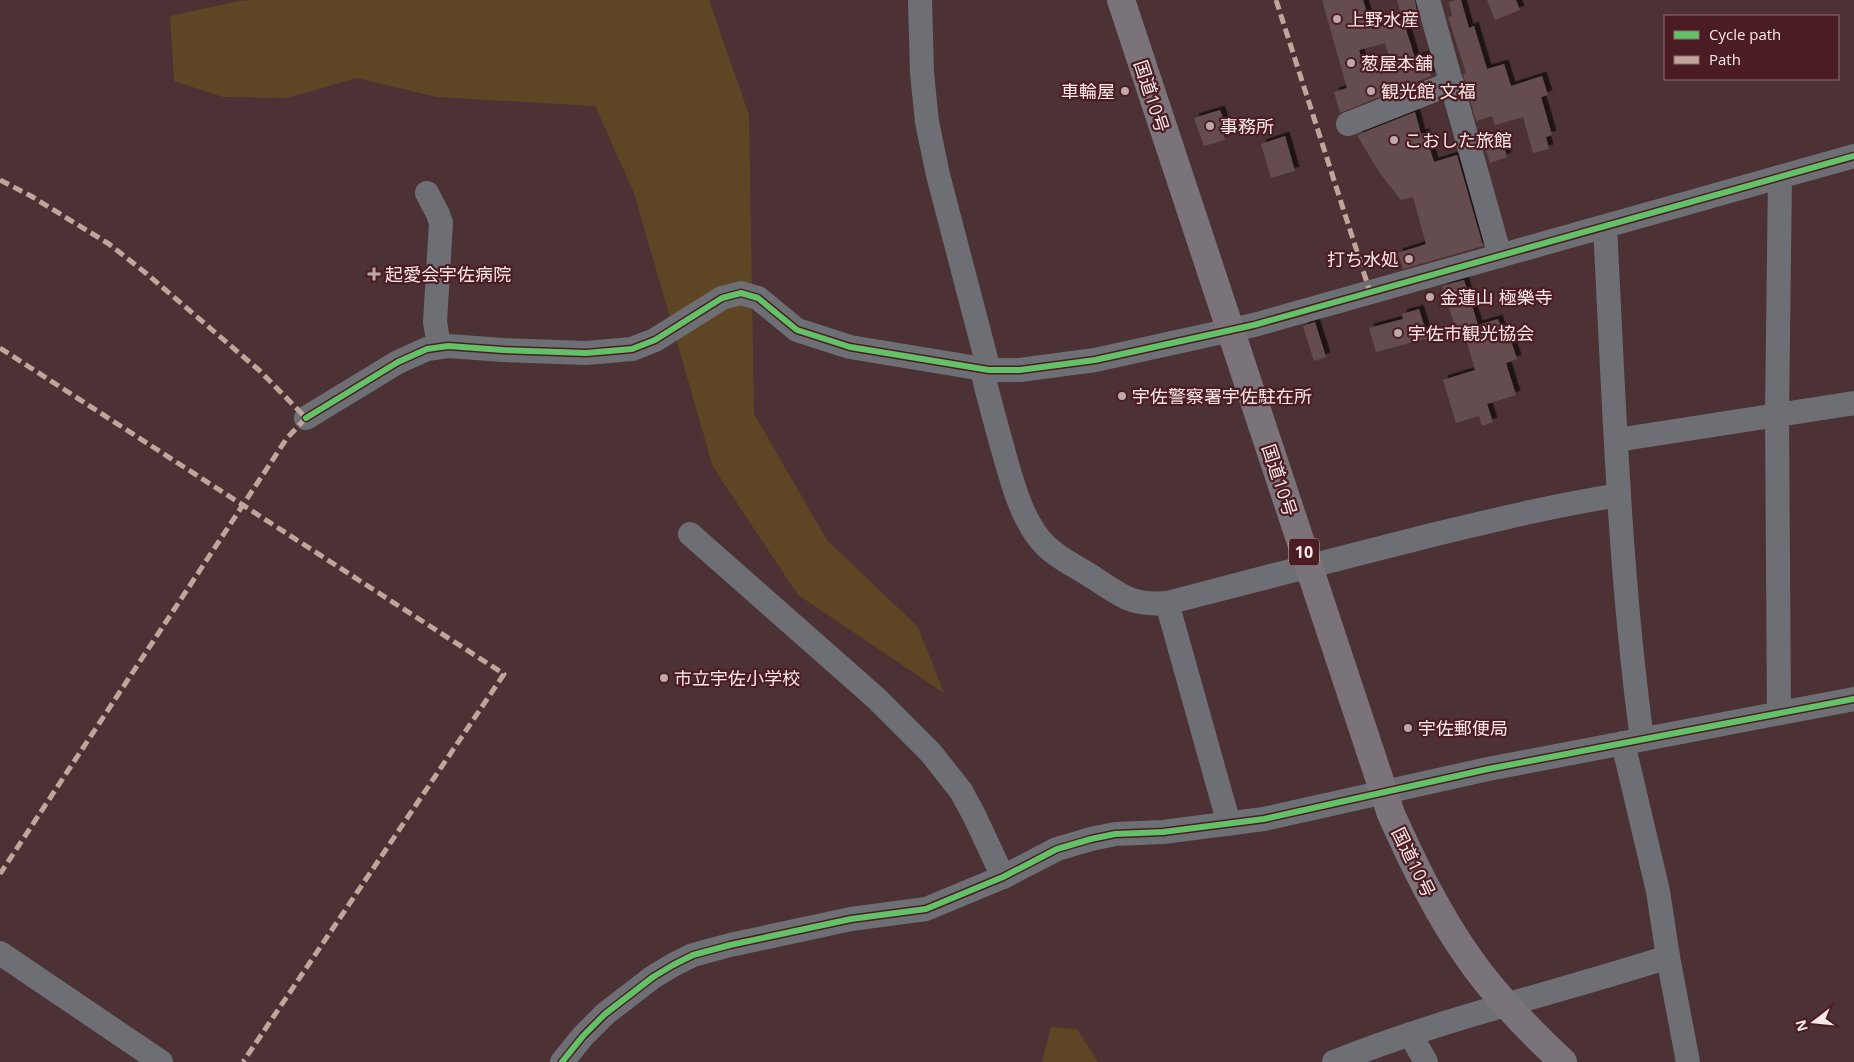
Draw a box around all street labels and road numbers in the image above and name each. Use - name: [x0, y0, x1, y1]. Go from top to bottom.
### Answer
- street label: 国道10号: [1129, 57, 1175, 135]
- street label: 国道10号: [1257, 441, 1303, 519]
- road number: 10: [1289, 538, 1319, 566]
- street label: 国道10号: [1387, 823, 1441, 901]

